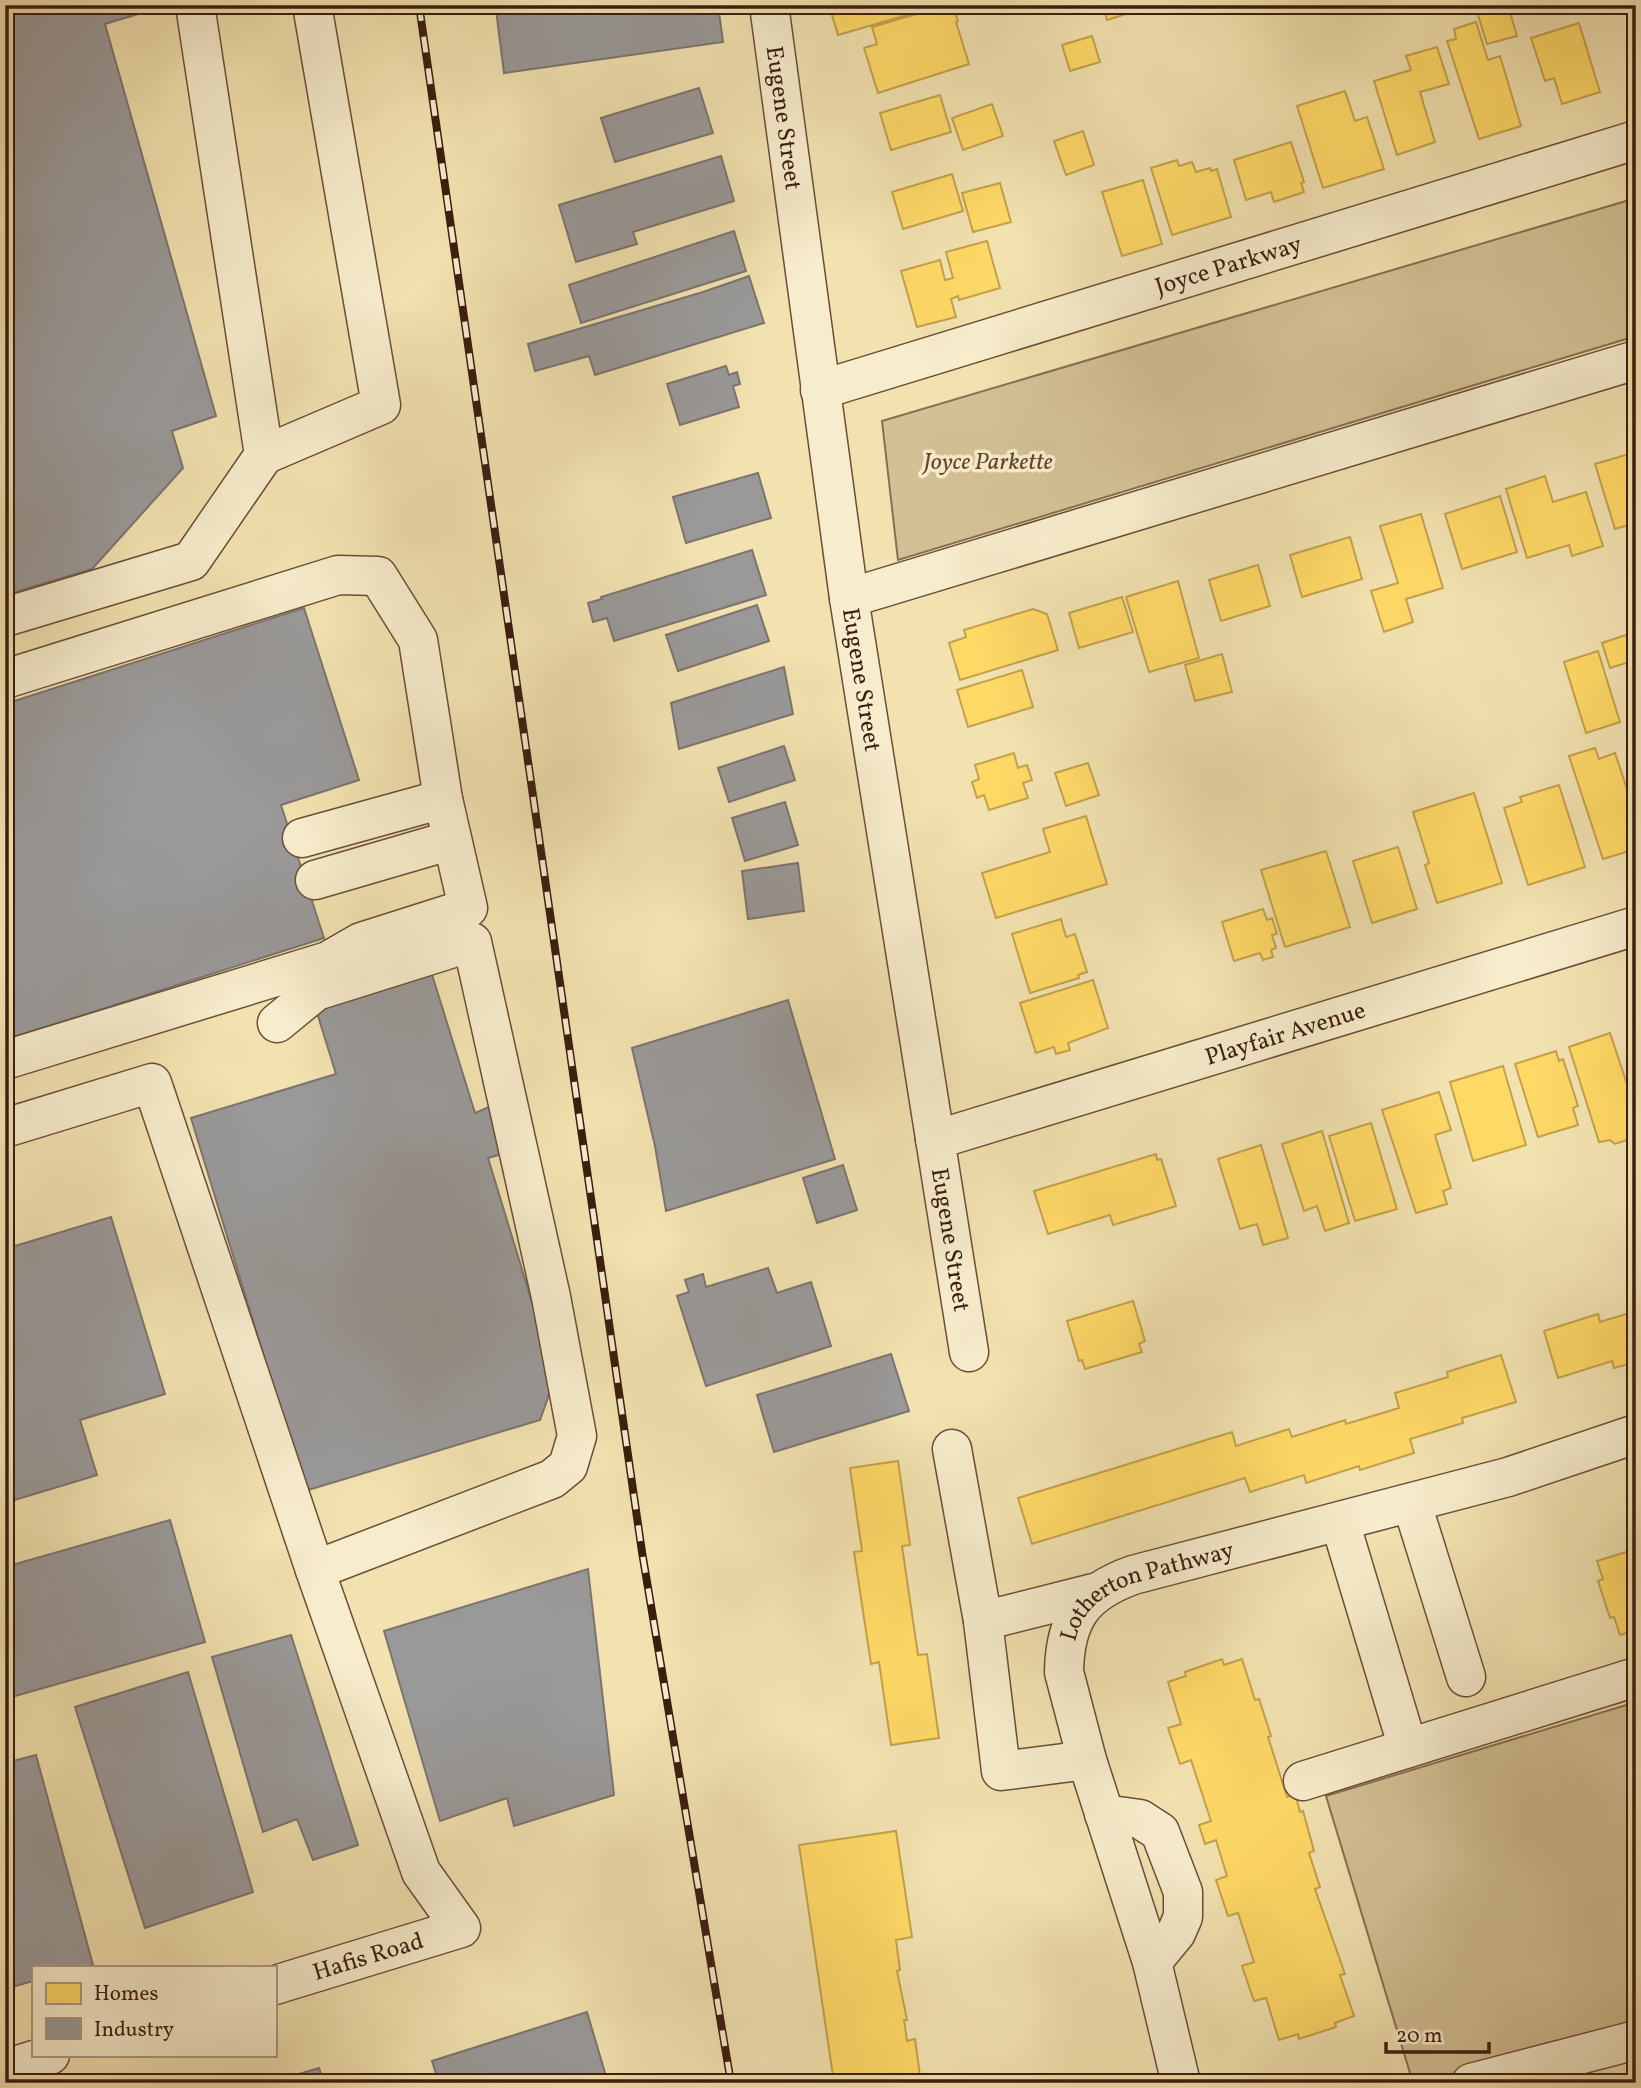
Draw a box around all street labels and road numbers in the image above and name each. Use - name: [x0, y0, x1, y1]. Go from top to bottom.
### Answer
- street label: Eugene Street: [756, 44, 809, 192]
- street label: Joyce Parkway: [1151, 228, 1307, 305]
- street label: Eugene Street: [832, 606, 888, 754]
- street label: Playfair Avenue: [1201, 995, 1370, 1076]
- street label: Eugene Street: [921, 1166, 977, 1314]
- street label: Lotherton Pathway: [1053, 1534, 1238, 1645]
- street label: Hafis Road: [309, 1925, 428, 1991]

